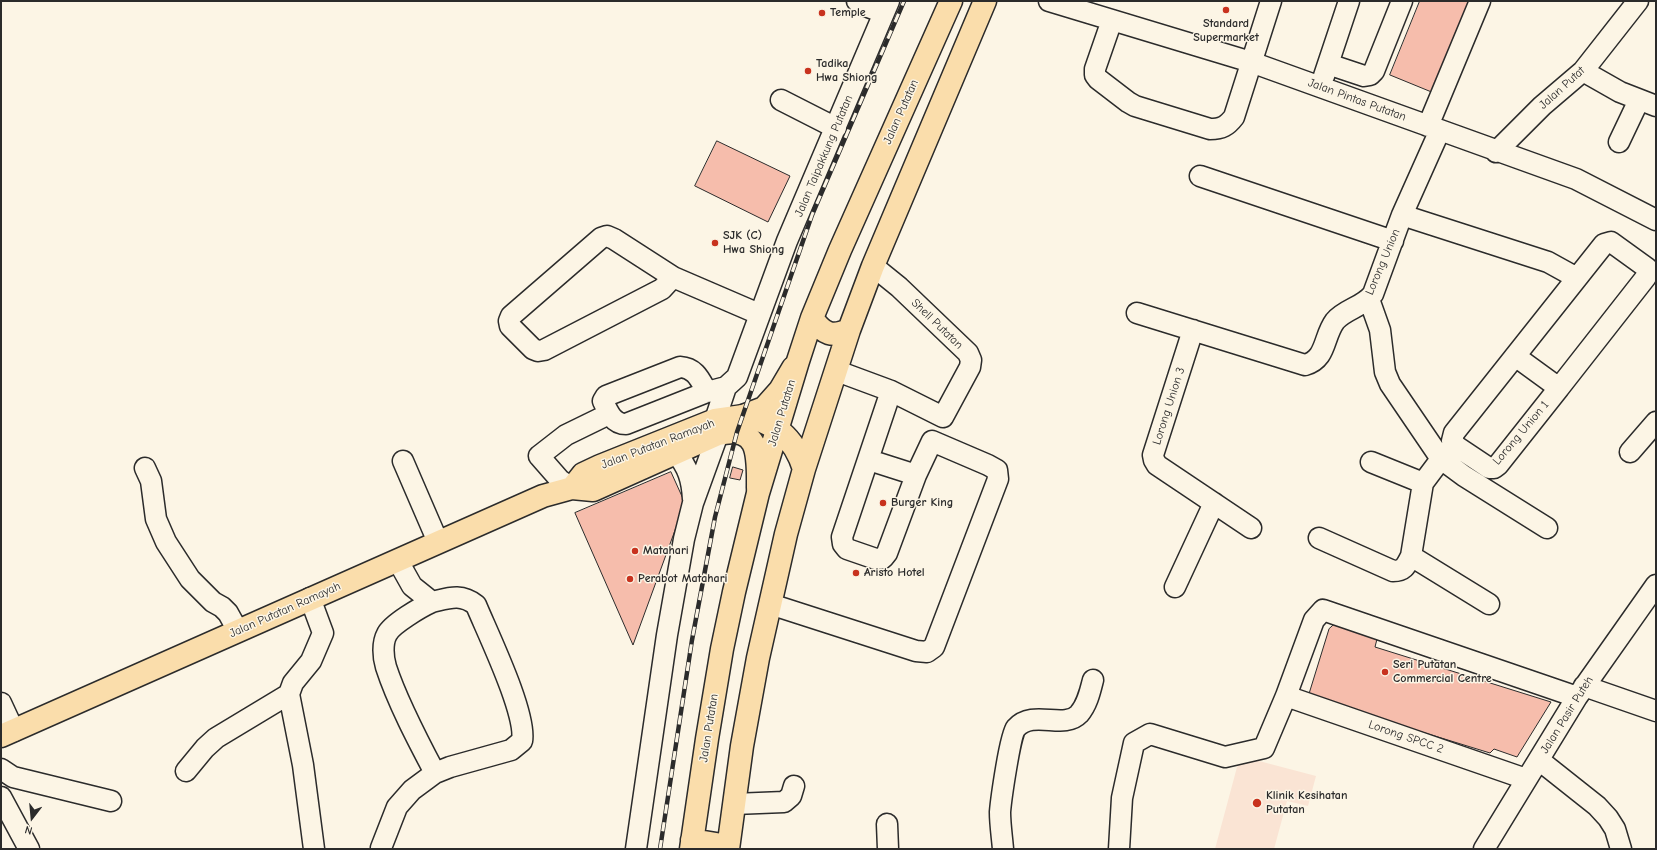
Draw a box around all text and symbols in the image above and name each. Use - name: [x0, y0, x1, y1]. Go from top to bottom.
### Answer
- marker: Standard Supermarket: [1221, 5, 1231, 15]
- place label: Temple: [830, 6, 866, 20]
- marker: Temple: [817, 8, 827, 18]
- place label: Standard Supermarket: [1193, 17, 1259, 45]
- place label: Tadika Hwa Shiong: [816, 57, 877, 85]
- street label: Jalan Putat: [1536, 64, 1588, 112]
- marker: Tadika Hwa Shiong: [803, 66, 813, 76]
- street label: Jalan Pintas Putatan: [1306, 76, 1408, 124]
- street label: Jalan Putatan: [880, 77, 922, 147]
- street label: Jalan Taipakkung Putatan: [792, 93, 856, 219]
- street label: Lorong Union: [1363, 227, 1403, 297]
- place label: SJK (C) Hwa Shiong: [723, 229, 784, 257]
- marker: SJK (C) Hwa Shiong: [710, 238, 720, 248]
- street label: Shell Putatan: [908, 296, 966, 352]
- street label: Lorong Union 3: [1150, 365, 1188, 447]
- street label: Jalan Putatan: [765, 378, 799, 448]
- street label: Lorong Union 1: [1490, 398, 1552, 468]
- street label: Jalan Putatan Ramayah: [599, 416, 717, 472]
- place label: Burger King: [891, 496, 953, 510]
- marker: Burger King: [878, 498, 888, 508]
- place label: Matahari: [643, 544, 689, 558]
- marker: Matahari: [630, 546, 640, 556]
- place label: Aristo Hotel: [864, 566, 925, 580]
- marker: Aristo Hotel: [851, 568, 861, 578]
- place label: Perabot Matahari: [638, 572, 727, 586]
- marker: Perabot Matahari: [625, 574, 635, 584]
- street label: Jalan Putatan Ramayah: [227, 579, 343, 641]
- place label: Seri Putatan Commercial Centre: [1393, 658, 1492, 686]
- marker: Seri Putatan Commercial Centre: [1380, 667, 1390, 677]
- street label: Jalan Pasir Puteh: [1537, 674, 1597, 756]
- street label: Jalan Putatan: [696, 693, 722, 763]
- street label: Lorong SPCC 2: [1367, 717, 1445, 757]
- place label: Klinik Kesihatan Putatan: [1266, 789, 1347, 817]
- marker: Klinik Kesihatan Putatan: [1251, 797, 1263, 809]
- north arrow: [12, 798, 52, 838]
- text: N: [23, 823, 34, 837]

